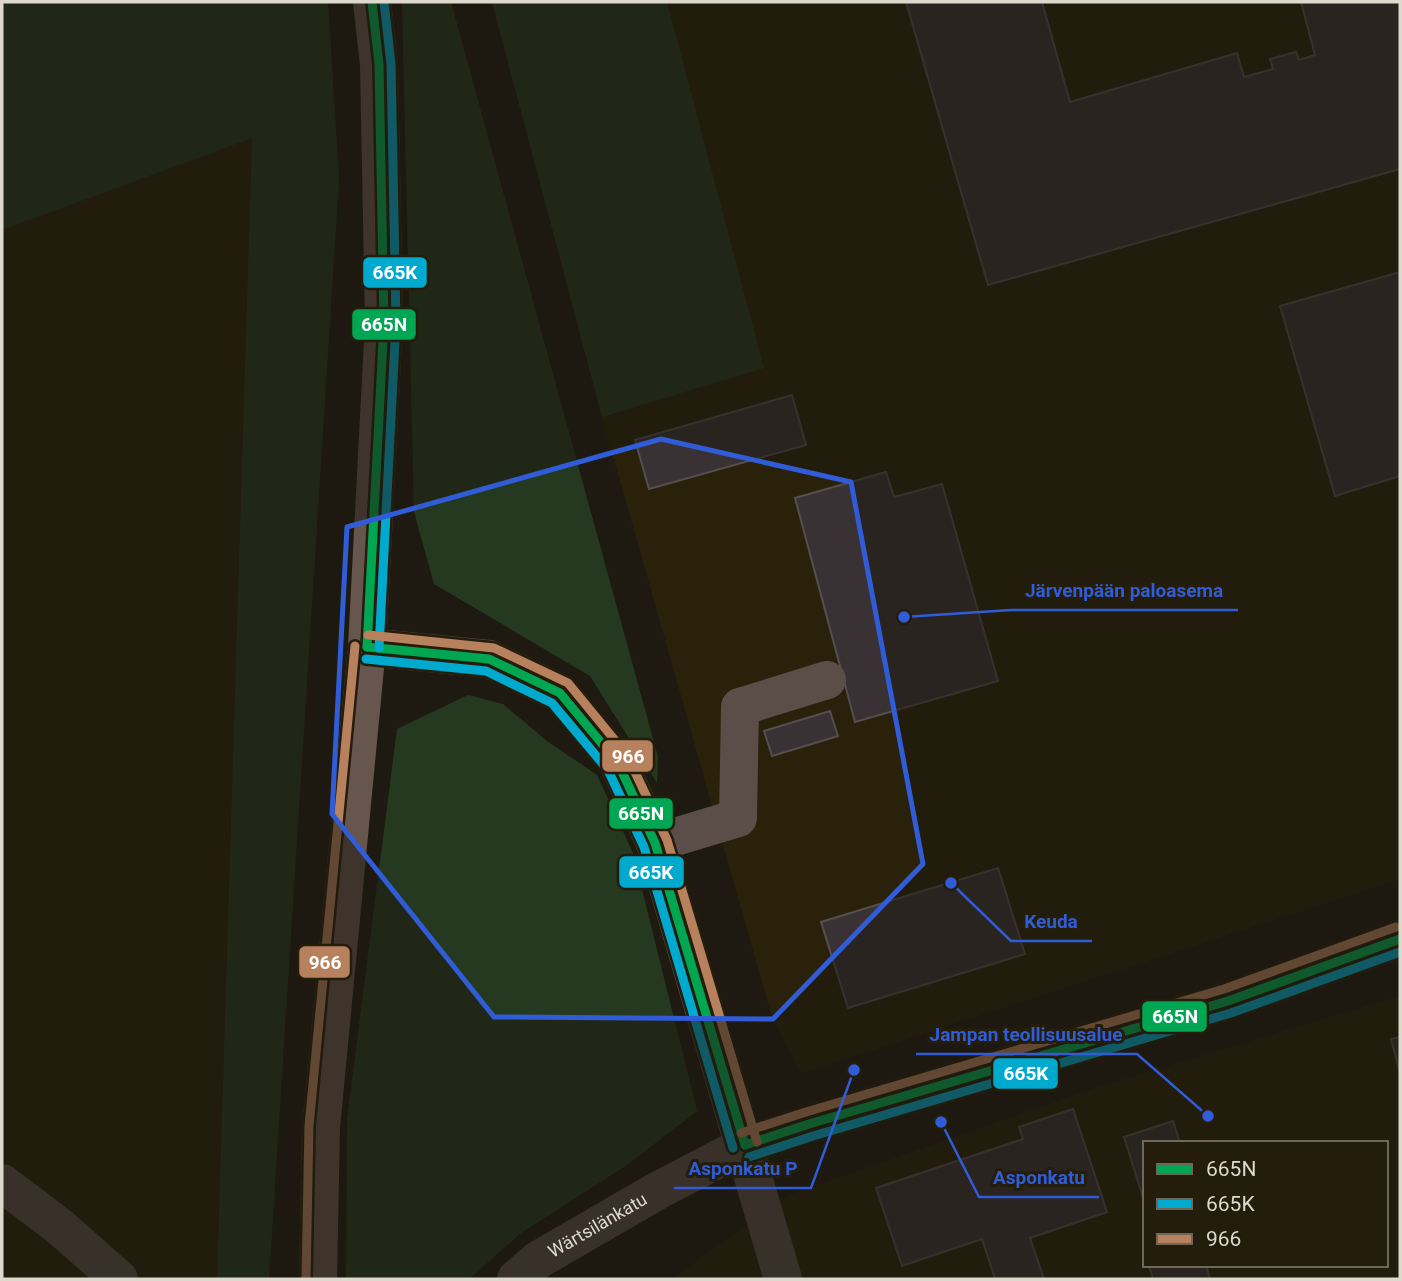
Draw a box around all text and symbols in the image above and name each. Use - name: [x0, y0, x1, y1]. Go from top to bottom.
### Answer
- line badge: 665K: [362, 256, 428, 289]
- text: 665K: [373, 261, 418, 284]
- line badge: 665N: [351, 308, 417, 341]
- text: 665N: [361, 313, 407, 336]
- callout: Järvenpään paloasema: [1011, 570, 1238, 610]
- text: Järvenpään paloasema: [1025, 579, 1223, 602]
- line badge: 966: [601, 739, 654, 773]
- text: 966: [612, 745, 644, 768]
- line badge: 665N: [608, 797, 674, 830]
- text: 665N: [618, 802, 664, 825]
- line badge: 665K: [618, 855, 685, 889]
- text: 665K: [629, 861, 674, 884]
- callout: Keuda: [1011, 901, 1092, 941]
- text: Keuda: [1024, 910, 1078, 933]
- line badge: 966: [298, 945, 351, 979]
- text: 966: [309, 951, 341, 974]
- line badge: 665N: [1141, 1000, 1208, 1033]
- text: 665N: [1152, 1005, 1198, 1028]
- callout: Jampan teollisuusalue: [916, 1014, 1137, 1054]
- text: Jampan teollisuusalue: [930, 1023, 1122, 1046]
- line badge: 665K: [992, 1057, 1059, 1090]
- text: 665K: [1004, 1062, 1049, 1085]
- legend: [1143, 1141, 1388, 1267]
- callout: Asponkatu P: [674, 1148, 811, 1188]
- text: Asponkatu P: [689, 1157, 797, 1180]
- callout: Asponkatu: [979, 1157, 1099, 1197]
- text: 665N: [1206, 1157, 1256, 1181]
- text: Asponkatu: [993, 1166, 1085, 1189]
- street label: Wärtsilänkatu: [544, 1188, 650, 1262]
- text: 665K: [1206, 1192, 1255, 1216]
- text: 966: [1206, 1227, 1241, 1251]

